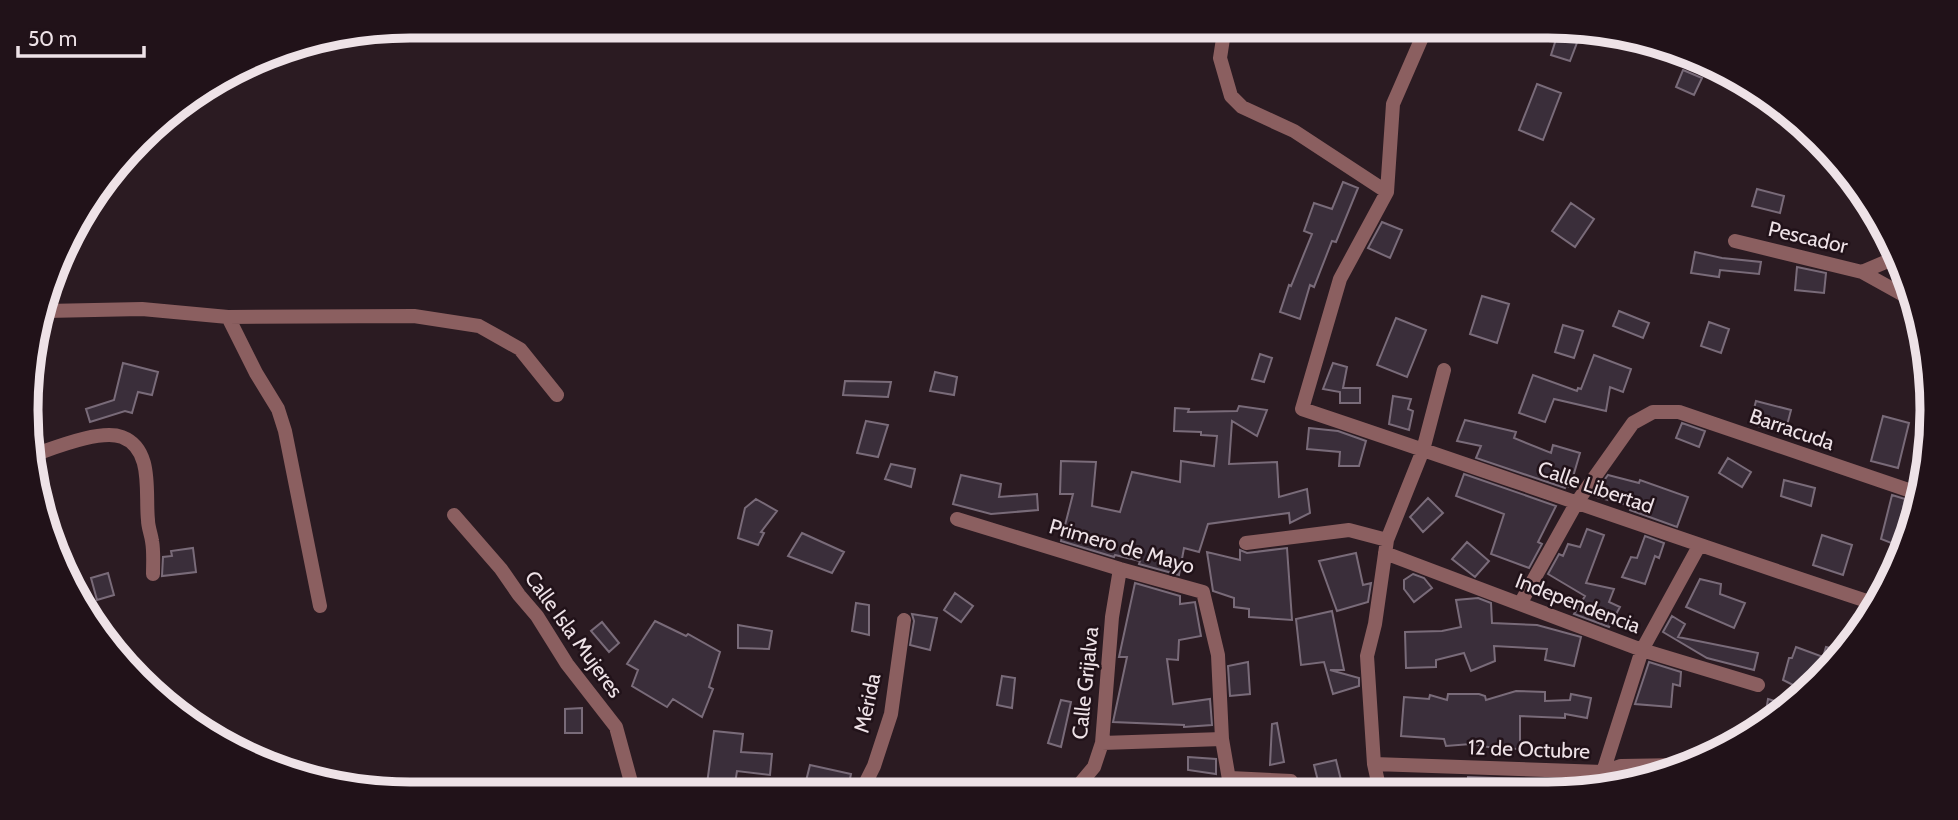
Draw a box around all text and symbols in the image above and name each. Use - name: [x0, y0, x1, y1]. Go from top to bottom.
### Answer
- scale bar: [18, 14, 144, 58]
- text: 50 m: [28, 26, 77, 51]
- street label: Pescador: [1766, 216, 1850, 258]
- street label: Barracuda: [1746, 403, 1838, 455]
- street label: Calle Libertad: [1535, 455, 1657, 519]
- street label: Primero de Mayo: [1046, 513, 1198, 579]
- street label: Calle Isla Mujeres: [519, 566, 629, 703]
- street label: Independencia: [1512, 568, 1644, 638]
- street label: Calle Grijalva: [1067, 625, 1104, 741]
- street label: Mérida: [848, 671, 886, 735]
- street label: 12 de Octubre: [1468, 734, 1591, 764]

